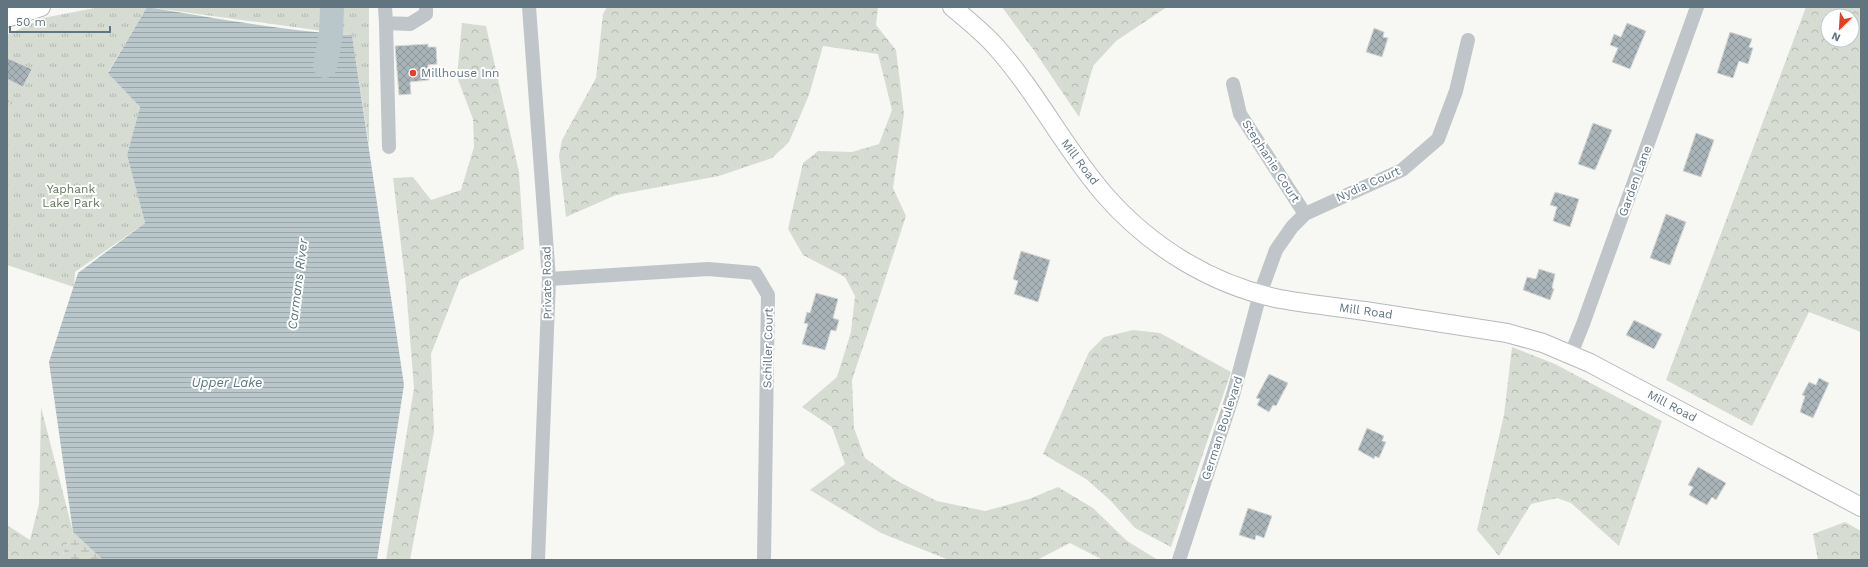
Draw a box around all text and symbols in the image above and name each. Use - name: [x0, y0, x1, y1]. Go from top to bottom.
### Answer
- scale bar: [10, 8, 110, 34]
- north arrow: [1820, 8, 1860, 48]
- text: 50 m: [16, 15, 46, 29]
- text: N: [1830, 29, 1842, 44]
- place label: Millhouse Inn: [421, 66, 500, 80]
- marker: Millhouse Inn: [408, 68, 418, 78]
- street label: Stephanie Court: [1239, 117, 1303, 205]
- street label: Mill Road: [1058, 136, 1102, 188]
- street label: Garden Lane: [1616, 144, 1654, 218]
- street label: Nydia Court: [1334, 164, 1402, 204]
- park label: Yaphank Lake Park: [42, 182, 100, 210]
- water label: Carmans River: [284, 237, 311, 330]
- street label: Private Road: [539, 246, 555, 320]
- street label: Mill Road: [1338, 300, 1394, 322]
- street label: Schiller Court: [760, 308, 776, 388]
- street label: German Boulevard: [1199, 374, 1245, 482]
- water label: Upper Lake: [191, 375, 263, 390]
- street label: Mill Road: [1645, 387, 1699, 425]

